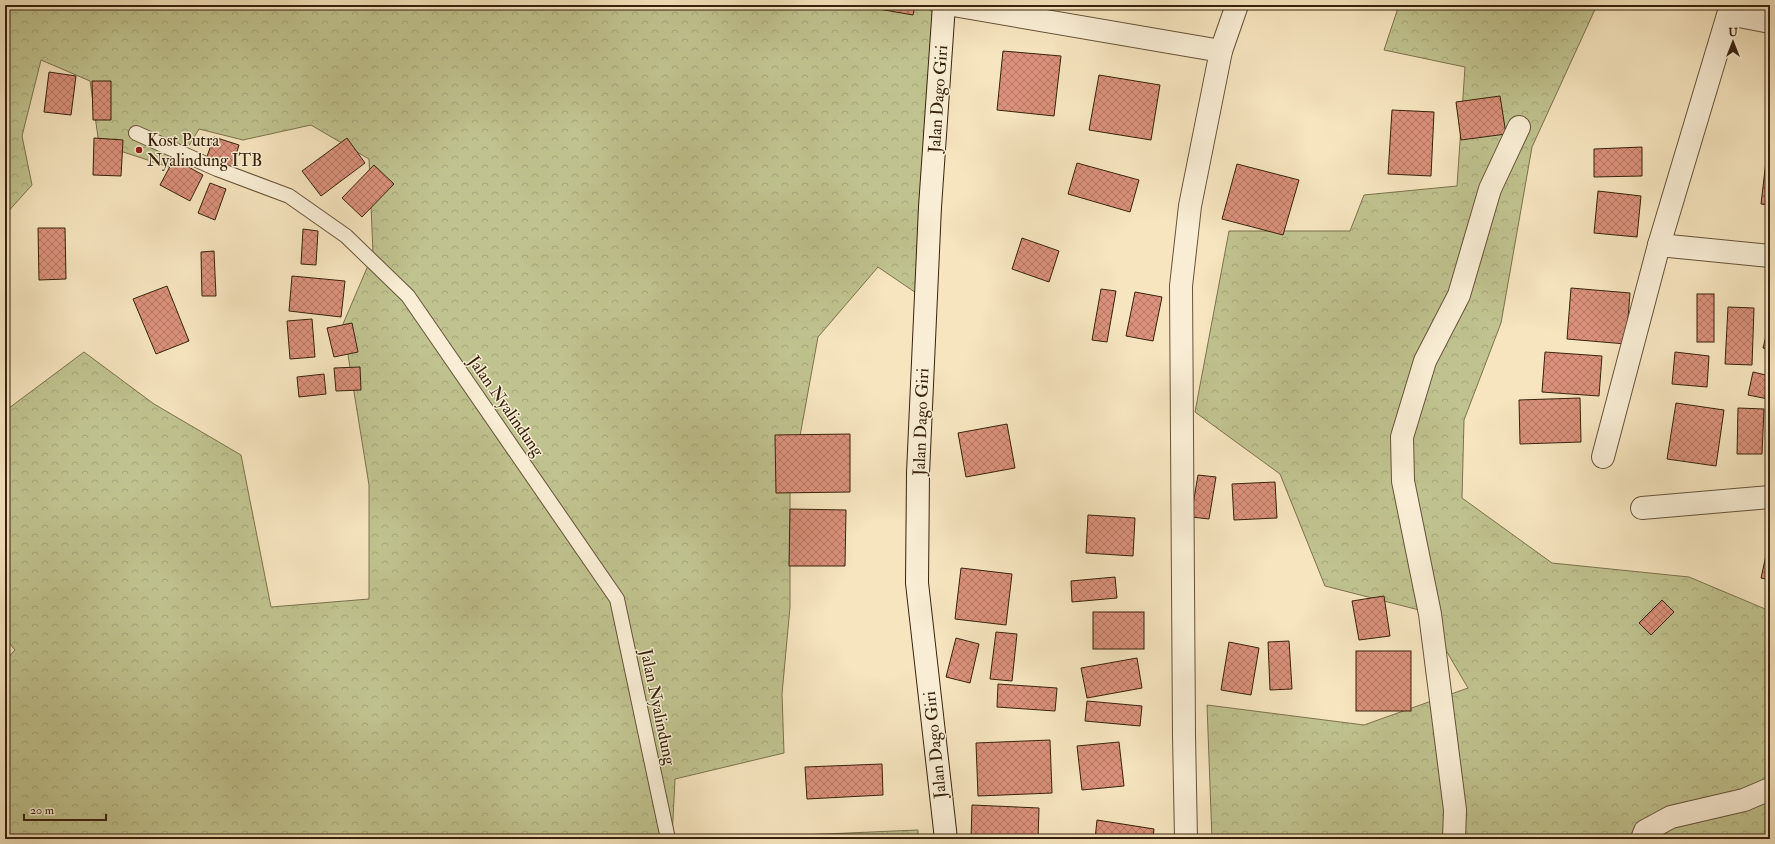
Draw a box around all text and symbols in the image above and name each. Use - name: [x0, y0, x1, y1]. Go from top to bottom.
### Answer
- north arrow: [1713, 22, 1753, 62]
- text: U: [1728, 26, 1738, 39]
- street label: Jalan Dago Giri: [924, 44, 953, 155]
- place label: Kost Putra Nyalindung ITB: [147, 130, 262, 172]
- marker: Kost Putra Nyalindung ITB: [134, 145, 144, 155]
- street label: Jalan Nyalindung: [462, 351, 549, 462]
- street label: Jalan Dago Giri: [909, 367, 934, 477]
- street label: Jalan Nyalindung: [634, 646, 681, 768]
- street label: Jalan Dago Giri: [919, 690, 952, 801]
- scale bar: [24, 796, 106, 822]
- text: 20 m: [30, 803, 55, 818]

